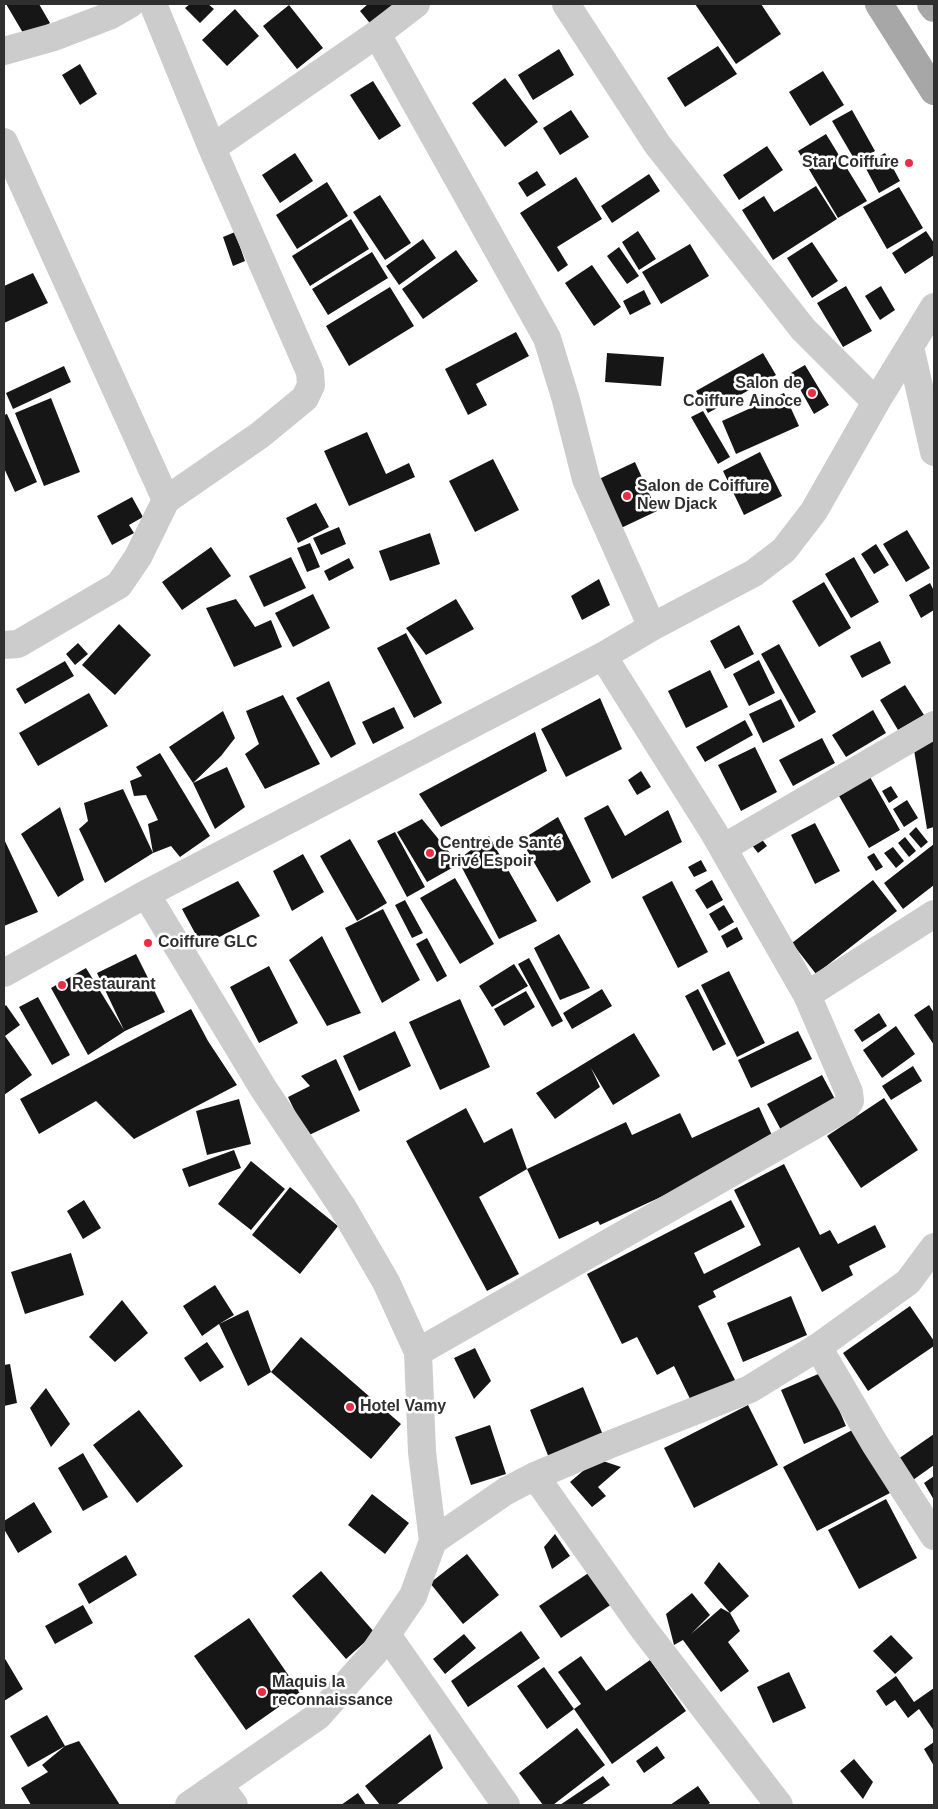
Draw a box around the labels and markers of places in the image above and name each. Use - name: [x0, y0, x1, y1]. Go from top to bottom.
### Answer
- place label: Star Coiffure: [802, 153, 899, 173]
- marker: Star Coiffure: [903, 157, 915, 169]
- place label: Salon de Coiffure Ainoce: [683, 374, 802, 412]
- marker: Salon de Coiffure Ainoce: [806, 387, 818, 399]
- place label: Salon de Coiffure New Djack: [637, 477, 769, 515]
- marker: Salon de Coiffure New Djack: [621, 490, 633, 502]
- place label: Centre de Santé Privé Espoir: [440, 834, 562, 872]
- marker: Centre de Santé Privé Espoir: [424, 847, 436, 859]
- place label: Coiffure GLC: [158, 933, 258, 953]
- marker: Coiffure GLC: [142, 937, 154, 949]
- place label: Restaurant: [72, 975, 156, 995]
- marker: Restaurant: [56, 979, 68, 991]
- place label: Hotel Vamy: [360, 1397, 446, 1417]
- marker: Hotel Vamy: [344, 1401, 356, 1413]
- place label: Maquis la reconnaissance: [272, 1673, 393, 1711]
- marker: Maquis la reconnaissance: [256, 1686, 268, 1698]

